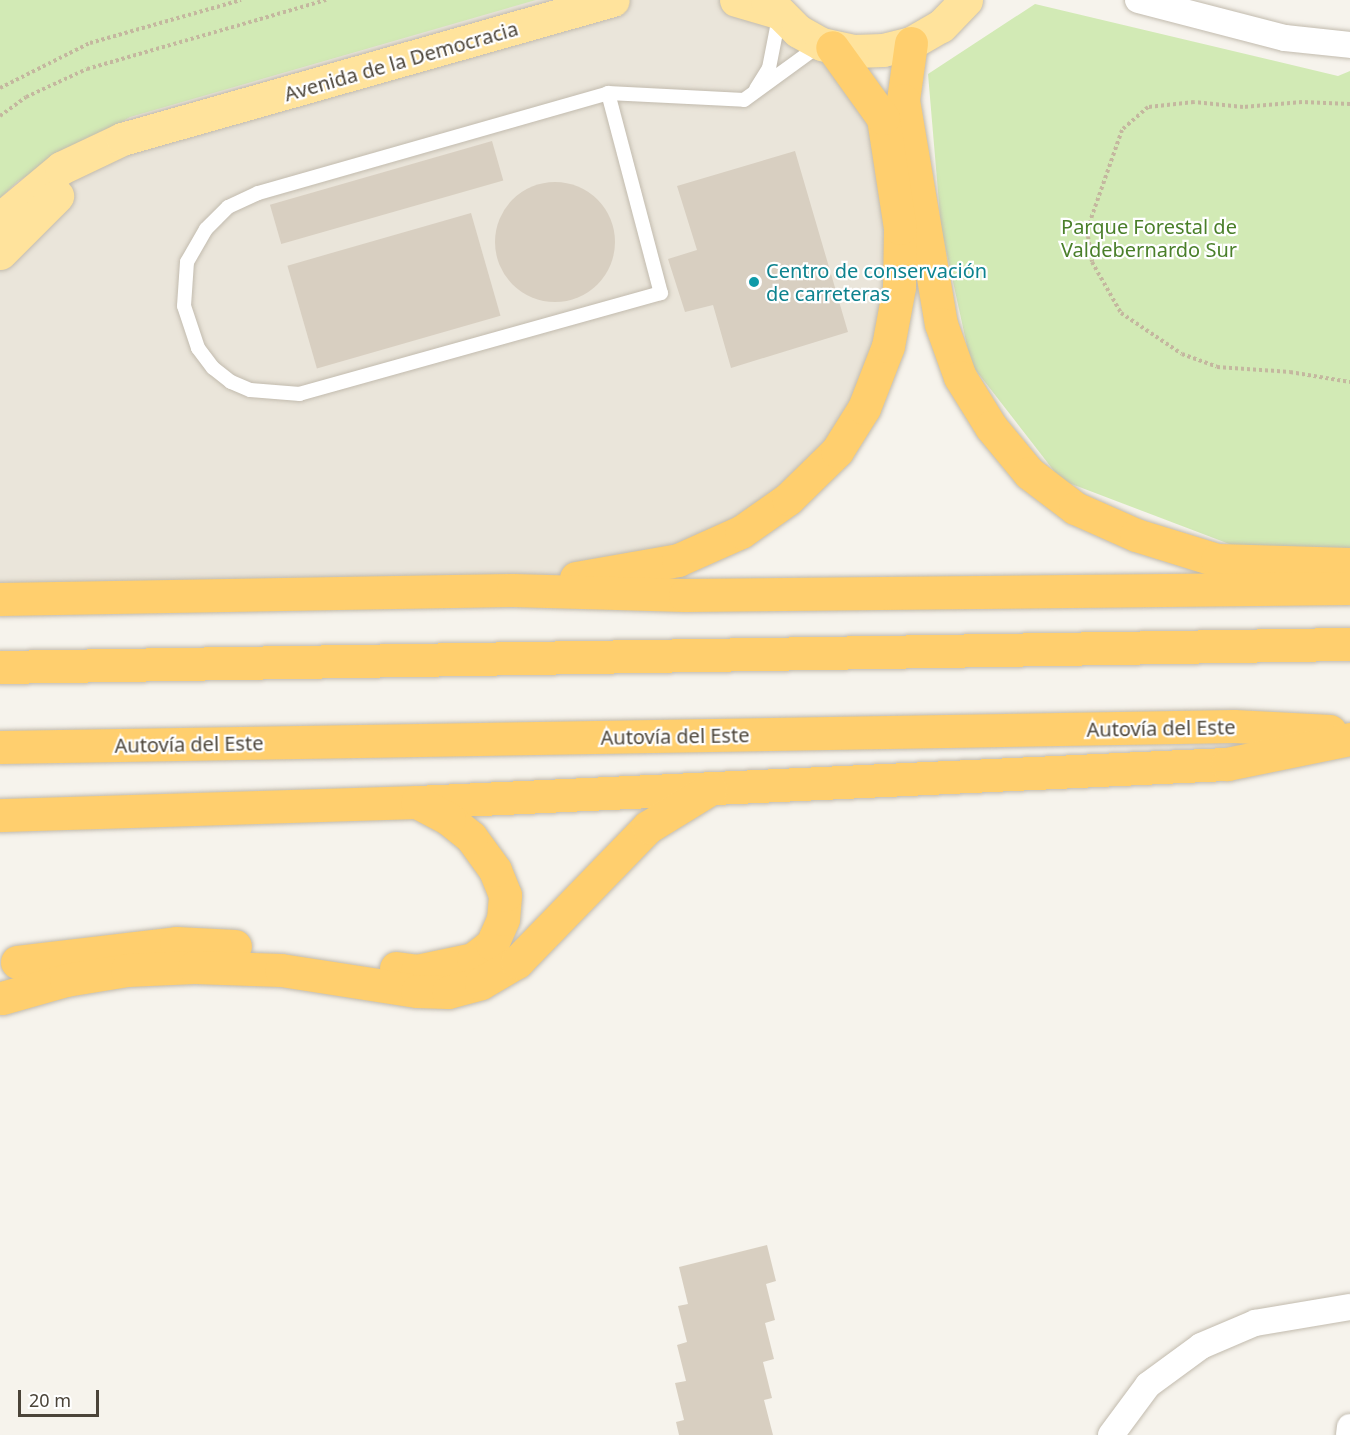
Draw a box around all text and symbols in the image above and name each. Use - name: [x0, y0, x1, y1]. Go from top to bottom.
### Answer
- street label: Avenida de la Democracia: [281, 16, 521, 106]
- park label: Parque Forestal de Valdebernardo Sur: [1061, 215, 1237, 262]
- place label: Centro de conservación de carreteras: [766, 258, 987, 305]
- marker: Centro de conservación de carreteras: [747, 275, 761, 289]
- street label: Autovía del Este: [1086, 715, 1236, 741]
- street label: Autovía del Este: [600, 723, 750, 749]
- street label: Autovía del Este: [114, 731, 264, 757]
- scale bar: [21, 1378, 102, 1416]
- text: 20 m: [29, 1388, 71, 1412]

